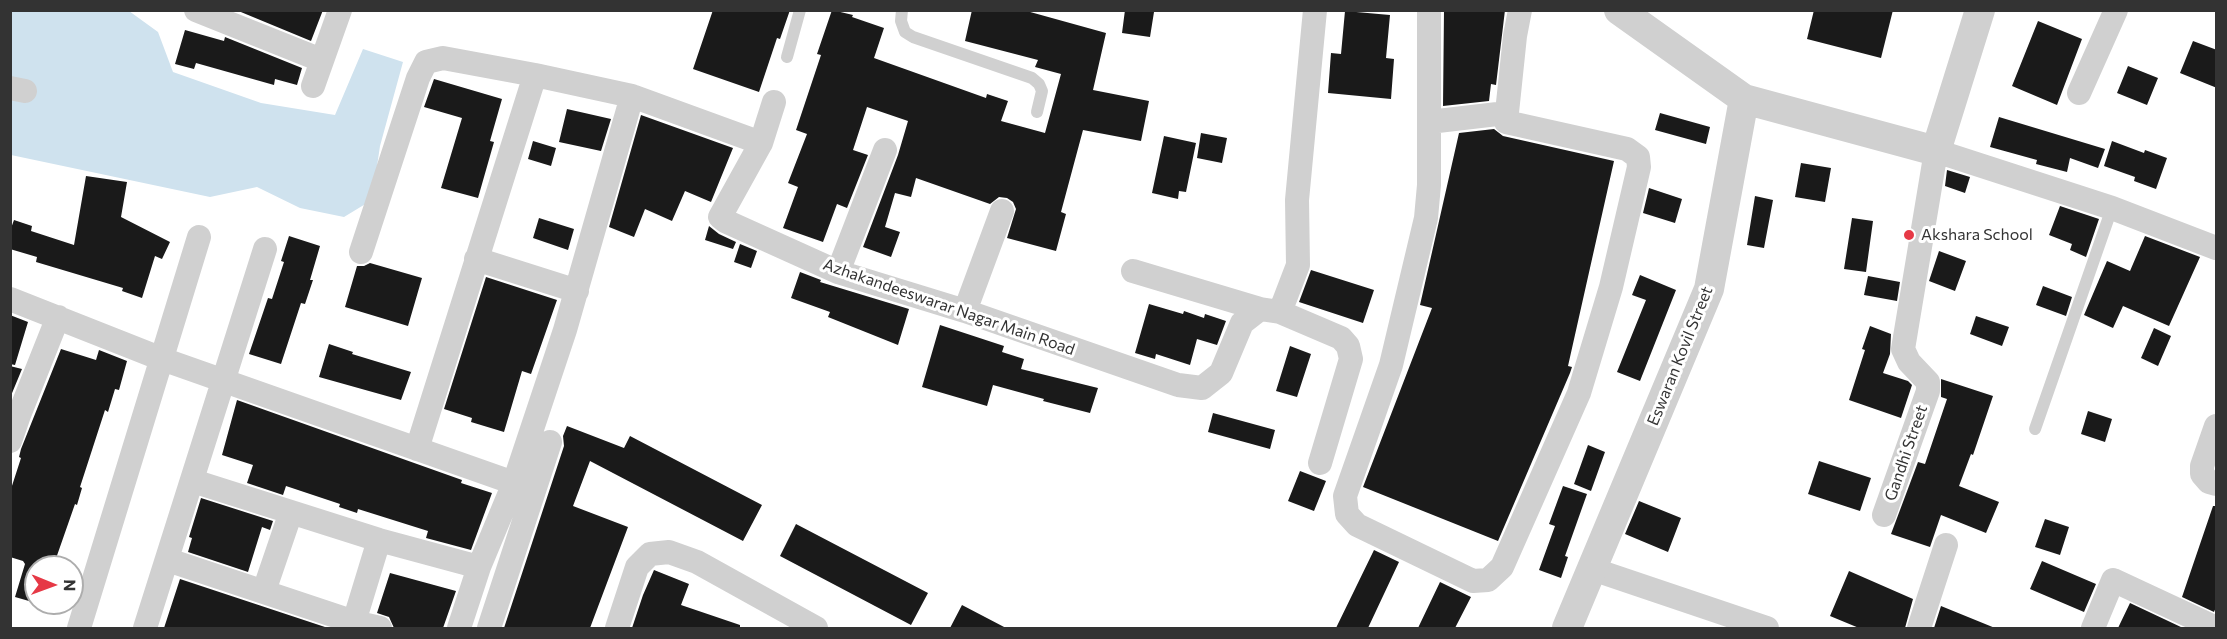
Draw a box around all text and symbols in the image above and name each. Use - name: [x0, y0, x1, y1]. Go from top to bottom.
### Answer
- place label: Akshara School: [1921, 225, 2033, 245]
- marker: Akshara School: [1902, 228, 1916, 242]
- street label: Azhakandeeswarar Nagar Main Road: [821, 255, 1077, 359]
- street label: Eswaran Kovil Street: [1643, 284, 1717, 428]
- street label: Gandhi Street: [1881, 403, 1931, 503]
- north arrow: [24, 555, 84, 615]
- text: N: [61, 579, 80, 591]

